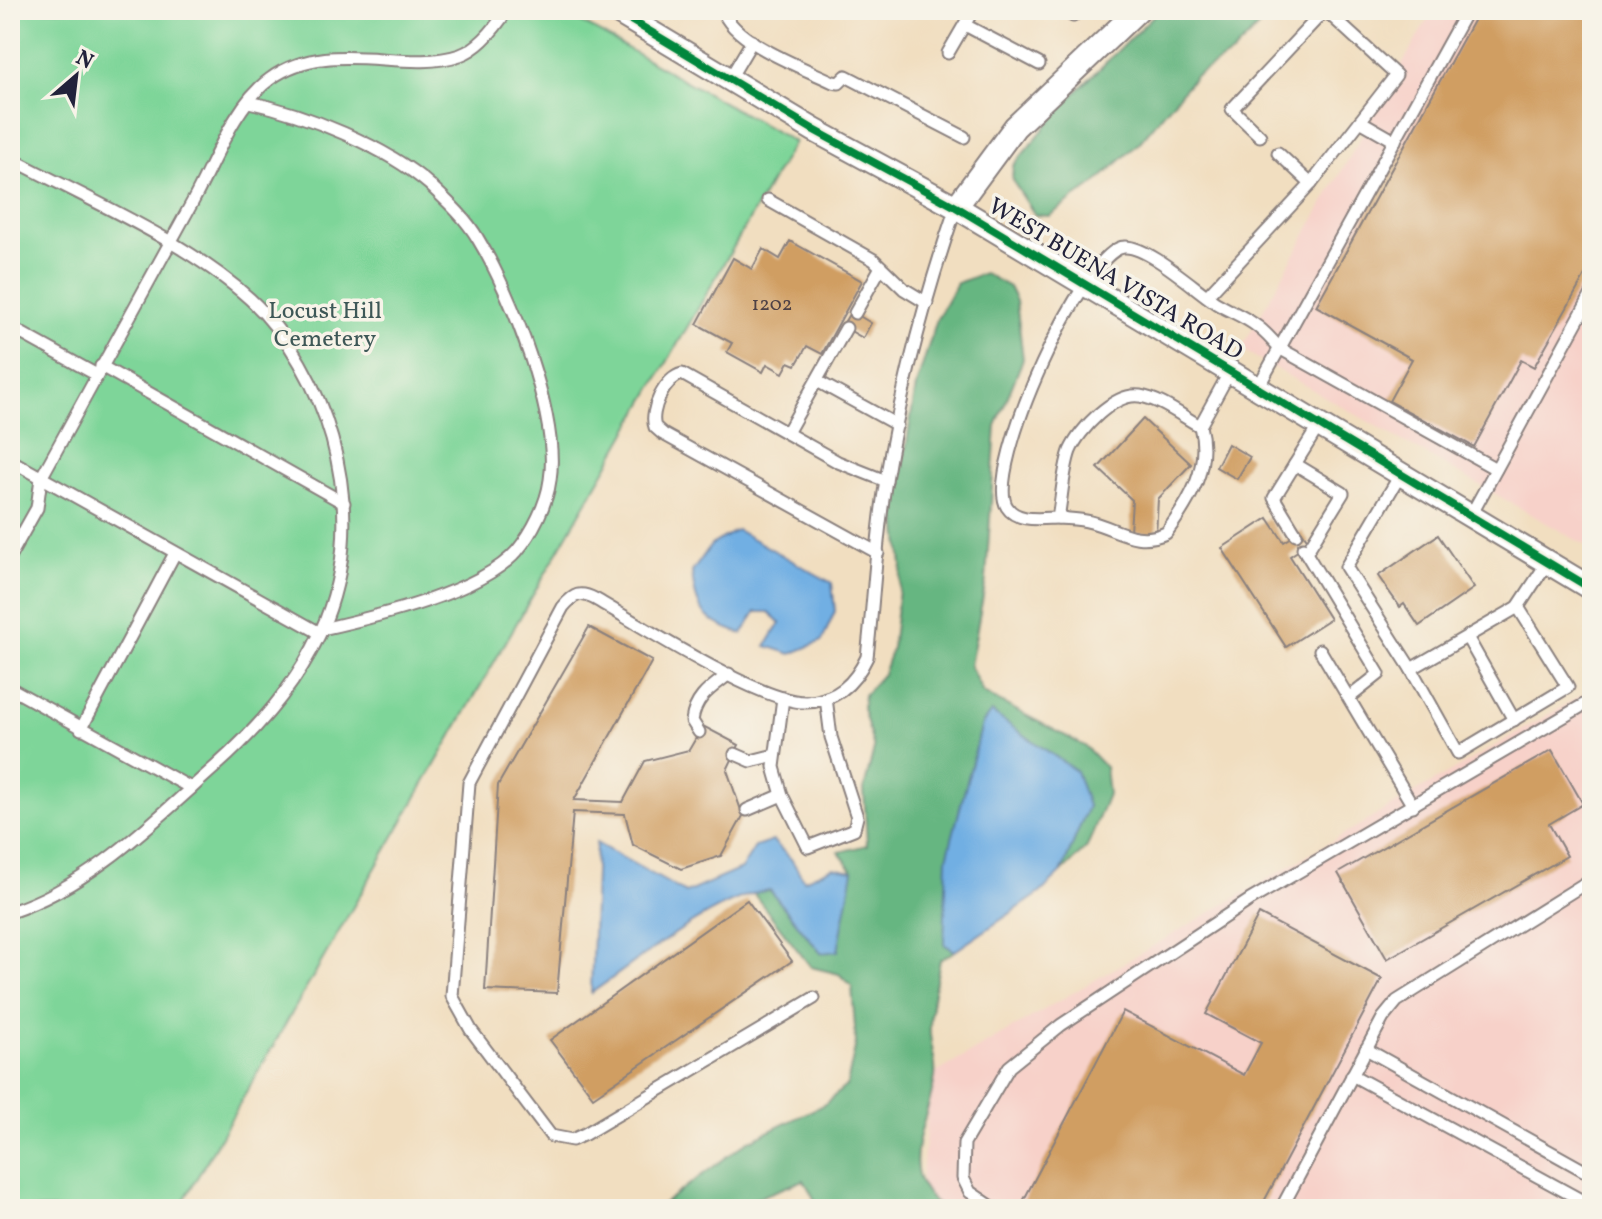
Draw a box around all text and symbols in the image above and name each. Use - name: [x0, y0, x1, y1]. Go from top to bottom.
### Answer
- north arrow: [36, 36, 116, 116]
- text: N: [70, 43, 99, 78]
- street label: WEST BUENA VISTA ROAD: [981, 190, 1249, 370]
- house number: 1202: [751, 291, 793, 319]
- park label: Locust Hill Cemetery: [268, 295, 382, 357]

